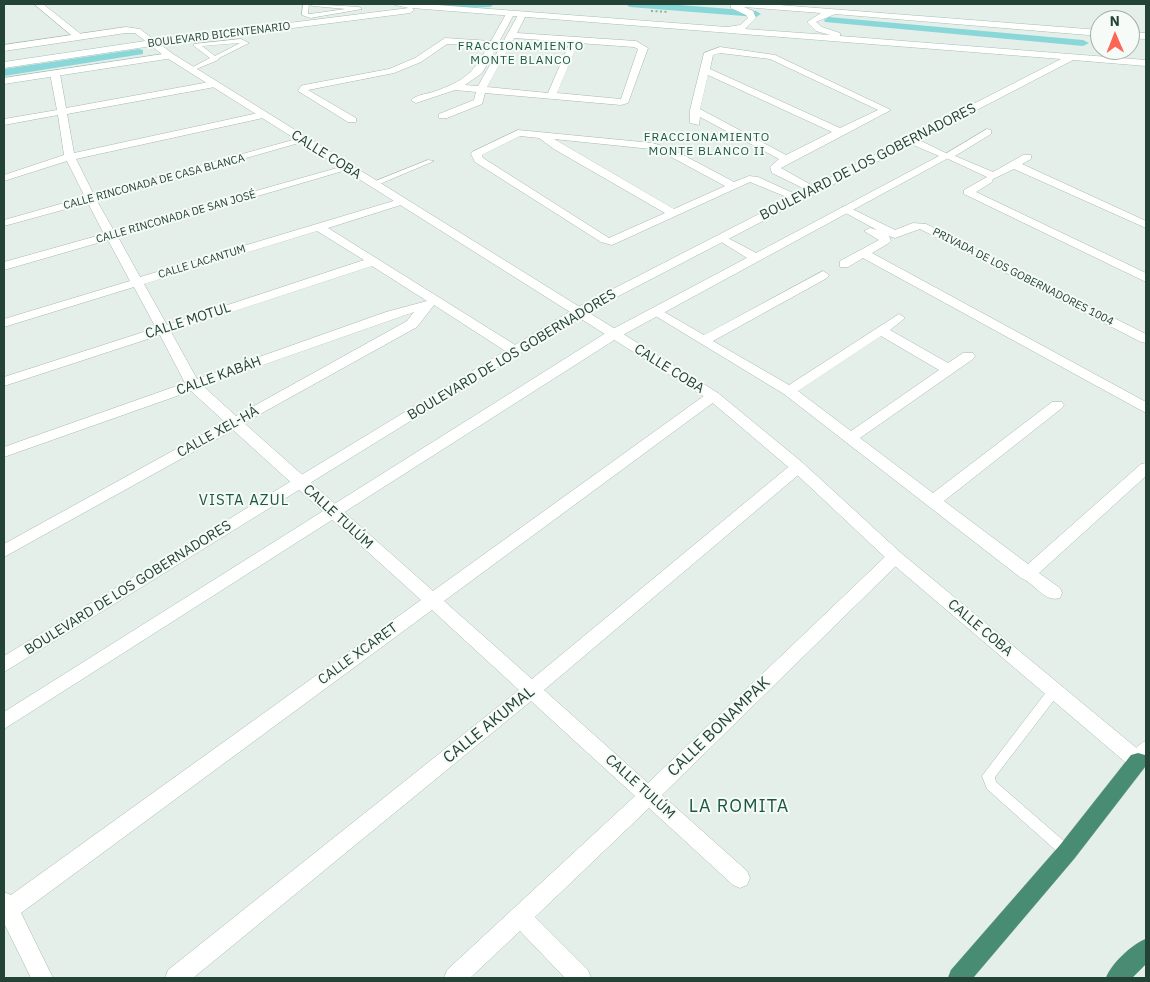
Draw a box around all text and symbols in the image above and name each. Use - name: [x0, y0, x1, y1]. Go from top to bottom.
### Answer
- north arrow: [1090, 10, 1140, 60]
- text: N: [1110, 12, 1120, 30]
- street label: BOULEVARD BICENTENARIO: [147, 20, 291, 50]
- district label: FRACCIONAMIENTO MONTE BLANCO: [456, 40, 586, 68]
- street label: BOULEVARD DE LOS GOBERNADORES: [757, 100, 979, 224]
- street label: CALLE COBA: [288, 127, 364, 183]
- district label: FRACCIONAMIENTO MONTE BLANCO II: [642, 131, 772, 159]
- street label: CALLE RINCONADA DE CASA BLANCA: [62, 151, 246, 213]
- street label: CALLE RINCONADA DE SAN JOSÉ: [95, 188, 257, 246]
- street label: PRIVADA DE LOS GOBERNADORES 1004: [930, 225, 1116, 329]
- street label: CALLE LACANTUM: [157, 242, 247, 282]
- street label: BOULEVARD DE LOS GOBERNADORES: [405, 286, 619, 424]
- street label: CALLE MOTUL: [143, 299, 233, 343]
- street label: CALLE COBA: [631, 341, 707, 397]
- street label: CALLE KABÁH: [174, 353, 264, 399]
- street label: CALLE XEL-HÁ: [174, 403, 262, 461]
- street label: CALLE TULÚM: [300, 481, 376, 553]
- district label: VISTA AZUL: [198, 492, 290, 510]
- street label: BOULEVARD DE LOS GOBERNADORES: [22, 517, 234, 659]
- street label: CALLE COBA: [944, 596, 1016, 660]
- street label: CALLE XCARET: [315, 619, 401, 689]
- street label: CALLE BONAMPAK: [664, 673, 774, 781]
- street label: CALLE AKUMAL: [440, 682, 538, 768]
- street label: CALLE TULÚM: [602, 751, 678, 823]
- district label: LA ROMITA: [688, 796, 790, 818]

